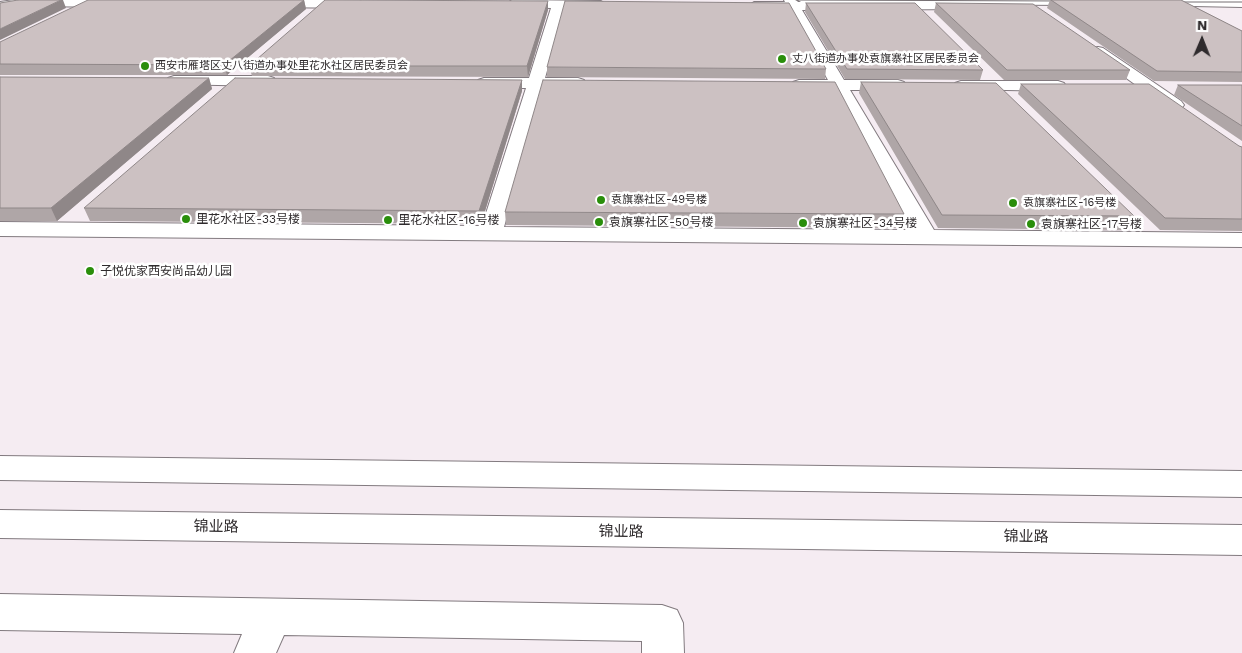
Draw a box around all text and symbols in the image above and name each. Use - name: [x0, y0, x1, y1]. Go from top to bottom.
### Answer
- north arrow: [1177, 15, 1227, 65]
- text: N: [1197, 17, 1208, 33]
- place label: 丈八街道办事处袁旗寨社区居民委员会: [792, 52, 979, 66]
- marker: 丈八街道办事处袁旗寨社区居民委员会: [776, 53, 788, 65]
- place label: 西安市雁塔区丈八街道办事处里花水社区居民委员会: [155, 59, 408, 73]
- marker: 西安市雁塔区丈八街道办事处里花水社区居民委员会: [139, 60, 151, 72]
- place label: 袁旗寨社区-49号楼: [611, 193, 707, 207]
- marker: 袁旗寨社区-49号楼: [595, 194, 607, 206]
- place label: 袁旗寨社区-16号楼: [1023, 196, 1116, 210]
- marker: 袁旗寨社区-16号楼: [1007, 197, 1019, 209]
- place label: 里花水社区-33号楼: [196, 212, 300, 226]
- marker: 里花水社区-33号楼: [180, 213, 192, 225]
- place label: 里花水社区-16号楼: [398, 213, 500, 227]
- marker: 里花水社区-16号楼: [382, 214, 394, 226]
- place label: 袁旗寨社区-50号楼: [609, 215, 714, 229]
- marker: 袁旗寨社区-50号楼: [593, 216, 605, 228]
- place label: 袁旗寨社区-34号楼: [813, 216, 917, 230]
- marker: 袁旗寨社区-34号楼: [797, 217, 809, 229]
- place label: 袁旗寨社区-17号楼: [1041, 217, 1142, 231]
- marker: 袁旗寨社区-17号楼: [1025, 218, 1037, 230]
- place label: 子悦优家西安尚品幼儿园: [100, 264, 232, 278]
- marker: 子悦优家西安尚品幼儿园: [84, 265, 96, 277]
- street label: 锦业路: [193, 518, 239, 536]
- street label: 锦业路: [598, 523, 644, 541]
- street label: 锦业路: [1003, 528, 1049, 546]

